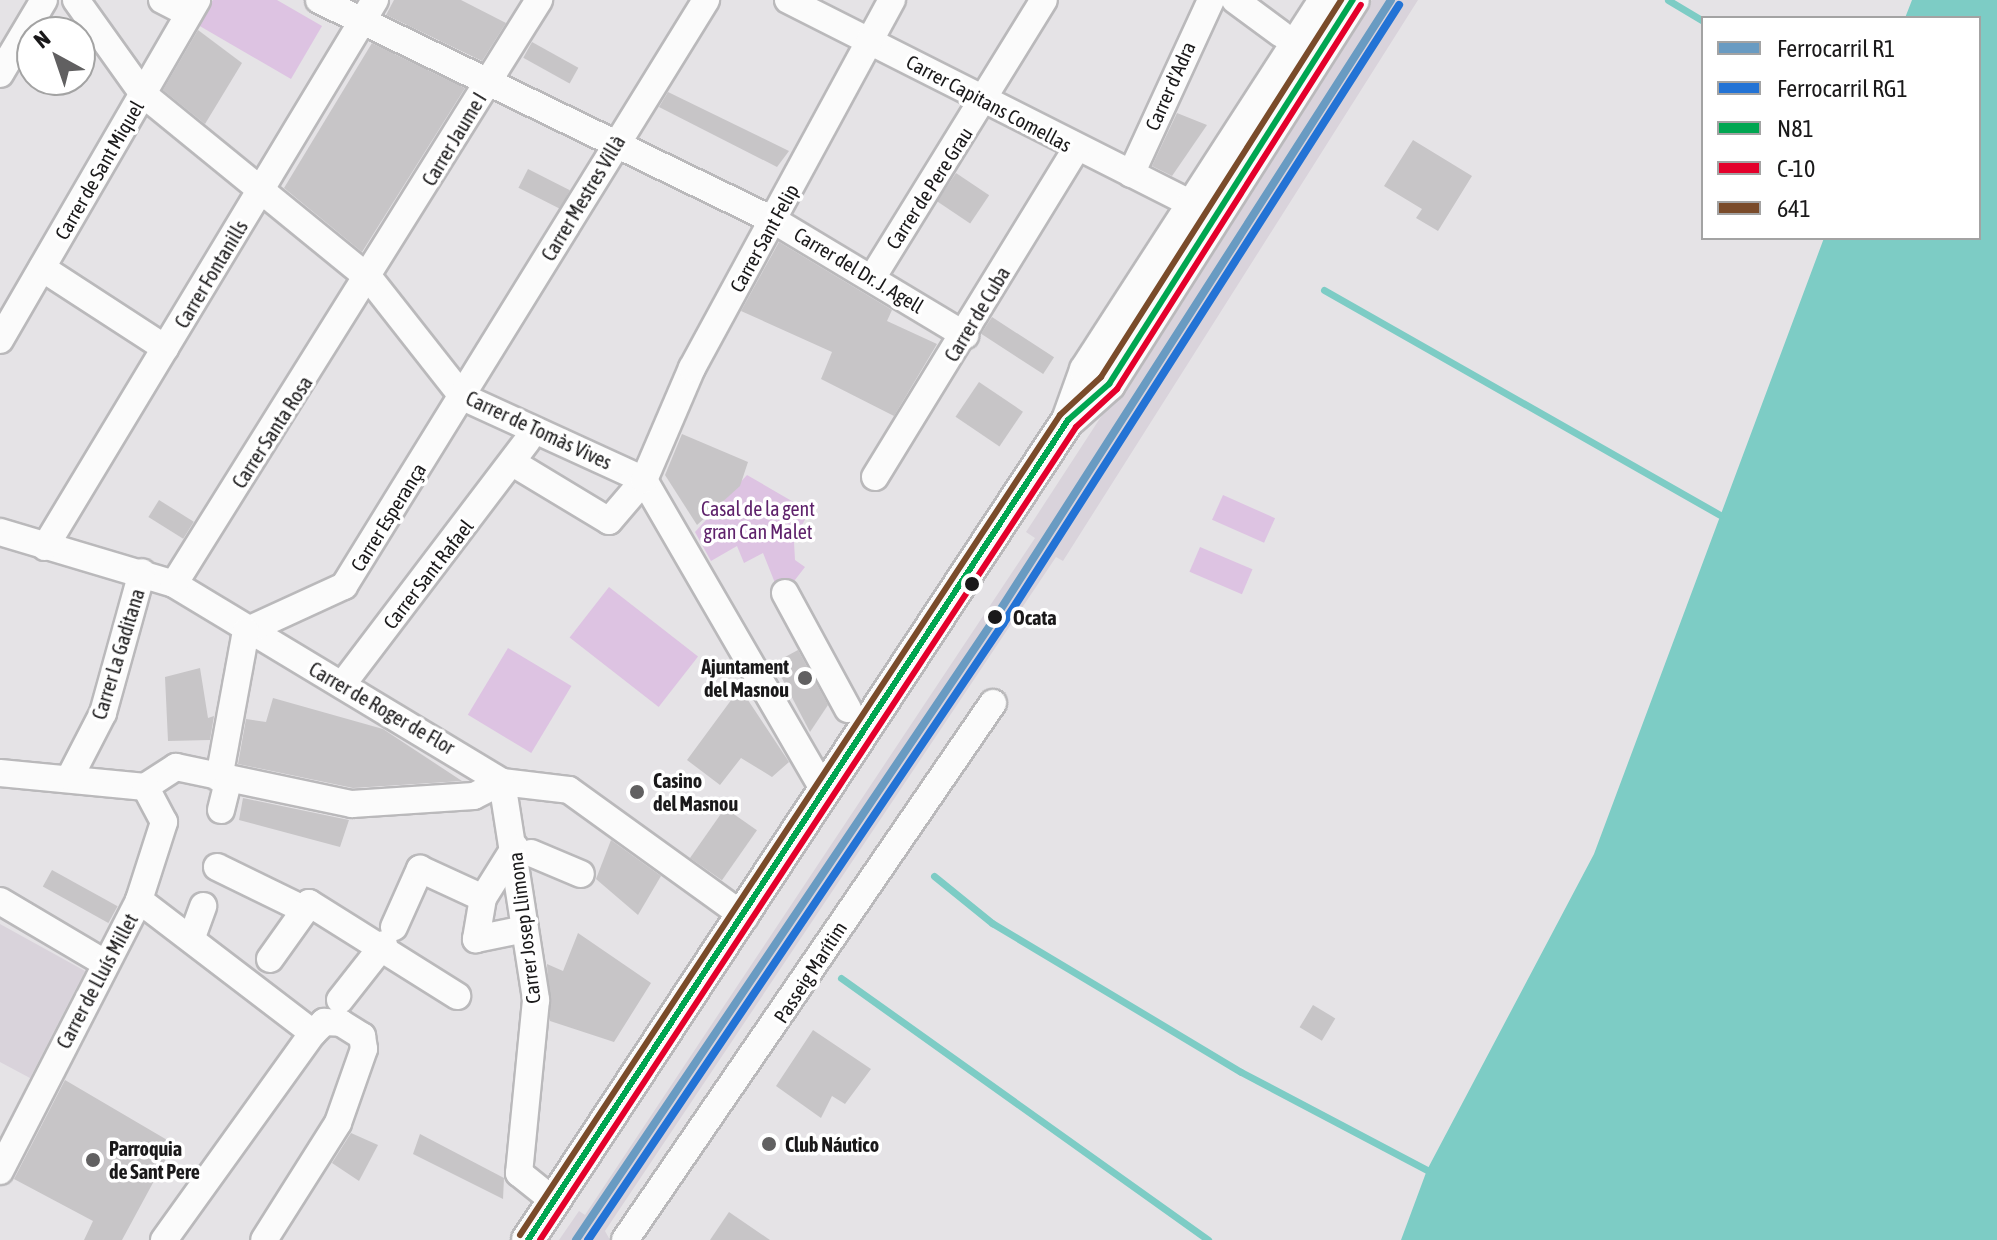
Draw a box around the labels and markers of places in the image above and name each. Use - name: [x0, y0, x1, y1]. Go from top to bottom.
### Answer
- unlabelled marker: [964, 576, 980, 592]
- place label: Ocata: [1013, 605, 1056, 629]
- marker: Ocata: [984, 606, 1006, 628]
- place label: Ajuntament del Masnou: [701, 654, 789, 701]
- marker: Ajuntament del Masnou: [796, 669, 814, 687]
- place label: Casino del Masnou: [653, 768, 738, 815]
- marker: Casino del Masnou: [628, 783, 646, 801]
- place label: Club Náutico: [785, 1132, 879, 1156]
- marker: Club Náutico: [760, 1135, 778, 1153]
- place label: Parroquia de Sant Pere: [109, 1136, 200, 1183]
- marker: Parroquia de Sant Pere: [84, 1151, 102, 1169]

